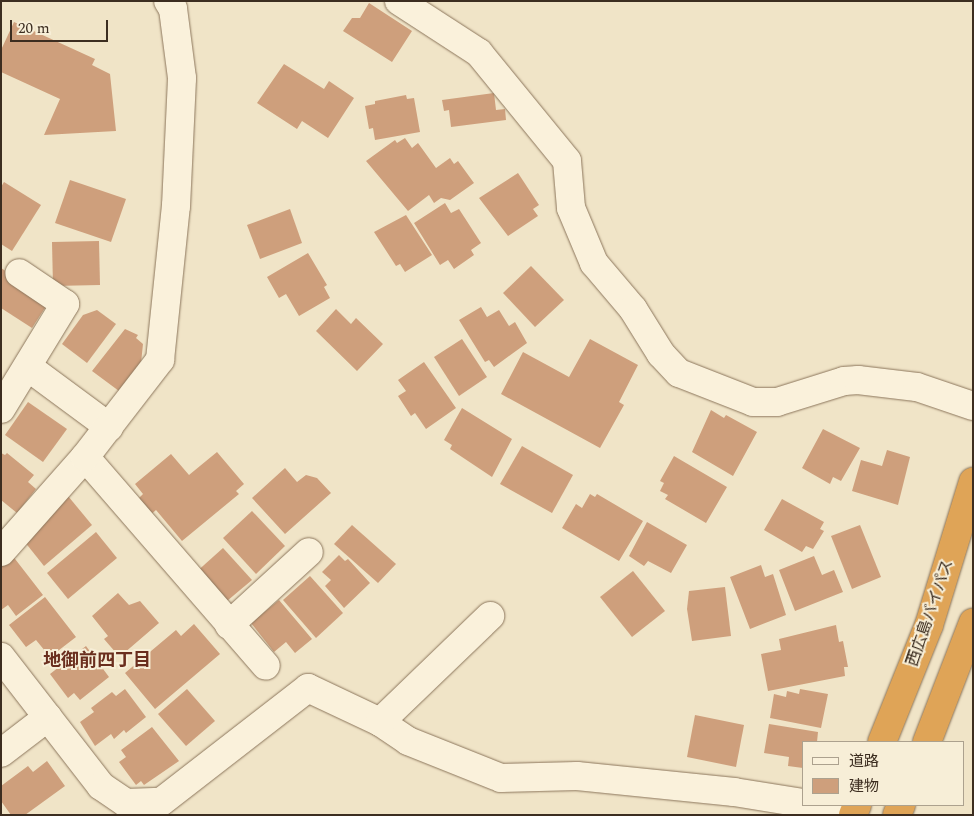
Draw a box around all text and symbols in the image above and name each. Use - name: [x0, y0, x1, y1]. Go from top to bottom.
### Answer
- scale bar: [12, 10, 110, 42]
- text: 20 m: [18, 17, 50, 40]
- street label: 西広島バイパス: [903, 557, 957, 669]
- district label: 地御前四丁目: [43, 650, 151, 672]
- legend: [802, 741, 964, 806]
- text: 道路: [849, 750, 879, 773]
- text: 建物: [849, 775, 879, 798]

